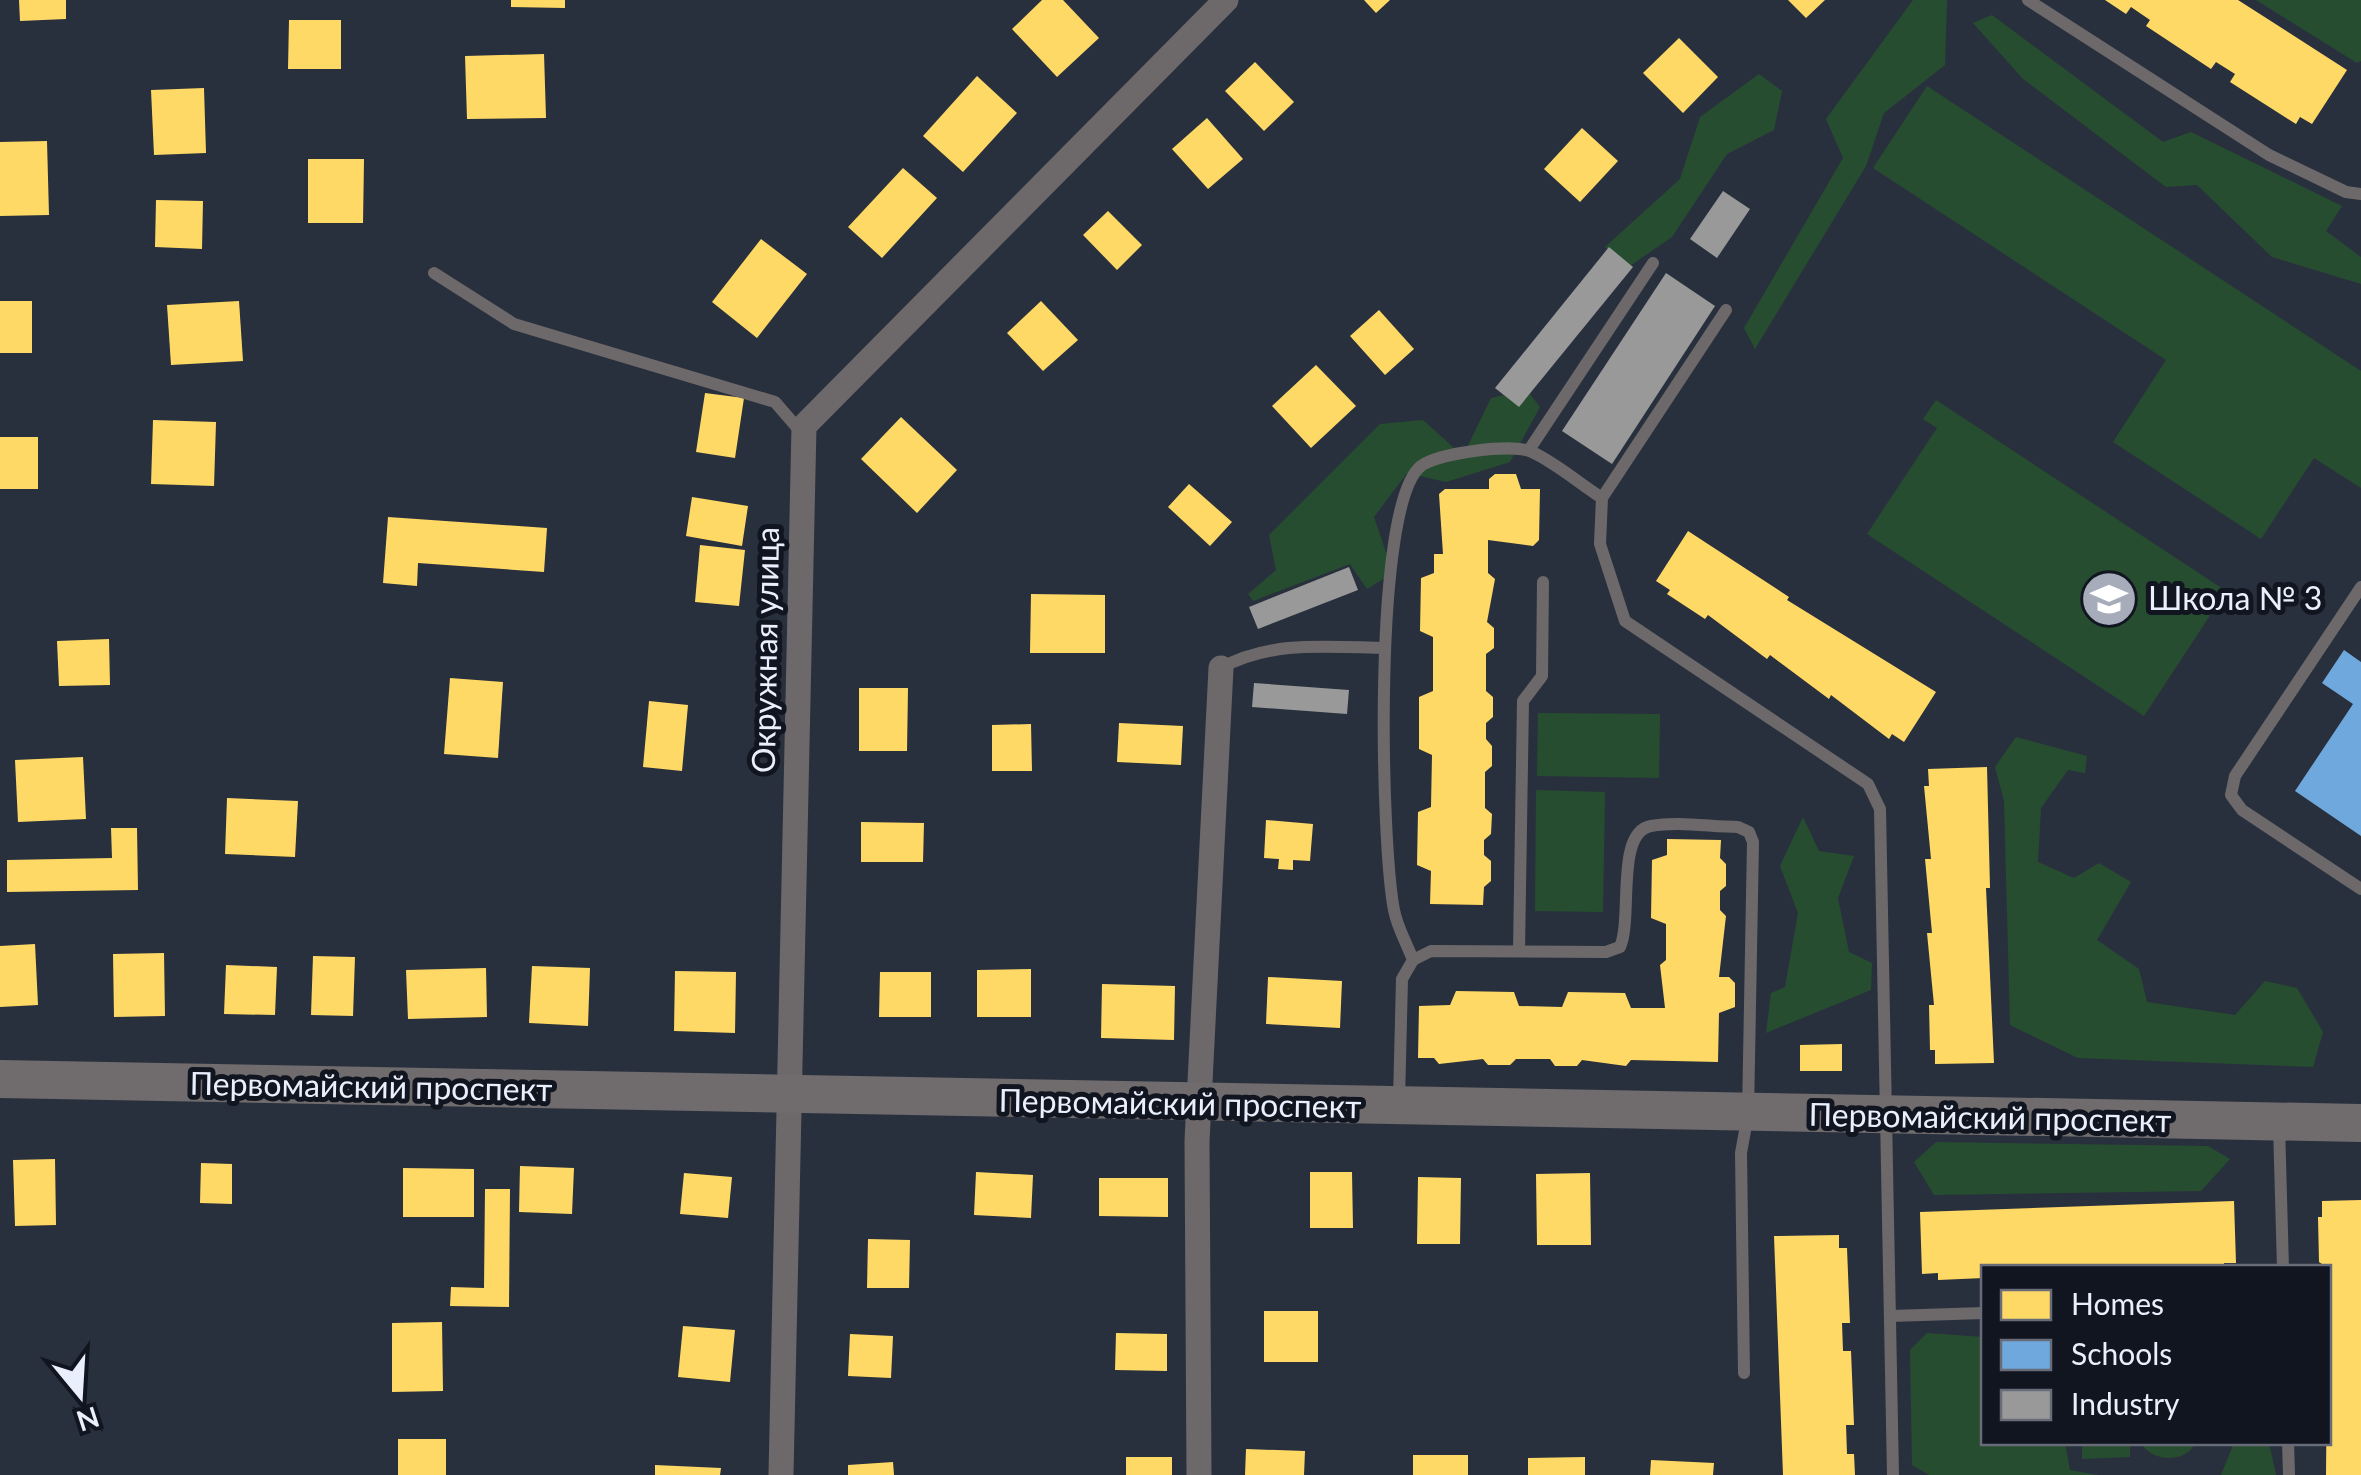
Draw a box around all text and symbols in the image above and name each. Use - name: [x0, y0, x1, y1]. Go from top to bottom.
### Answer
- street label: Окружная улица: [743, 526, 786, 773]
- school or university icon: Школа № 3: [2079, 569, 2139, 629]
- place label: Школа № 3: [2148, 578, 2322, 617]
- street label: Первомайский проспект: [189, 1063, 553, 1108]
- street label: Первомайский проспект: [998, 1080, 1362, 1125]
- street label: Первомайский проспект: [1808, 1094, 2172, 1139]
- legend: [1981, 1265, 2331, 1445]
- text: Homes: [2071, 1285, 2164, 1321]
- text: Schools: [2071, 1335, 2172, 1371]
- north arrow: [30, 1345, 130, 1445]
- text: Industry: [2071, 1385, 2180, 1421]
- text: N: [73, 1400, 104, 1439]

